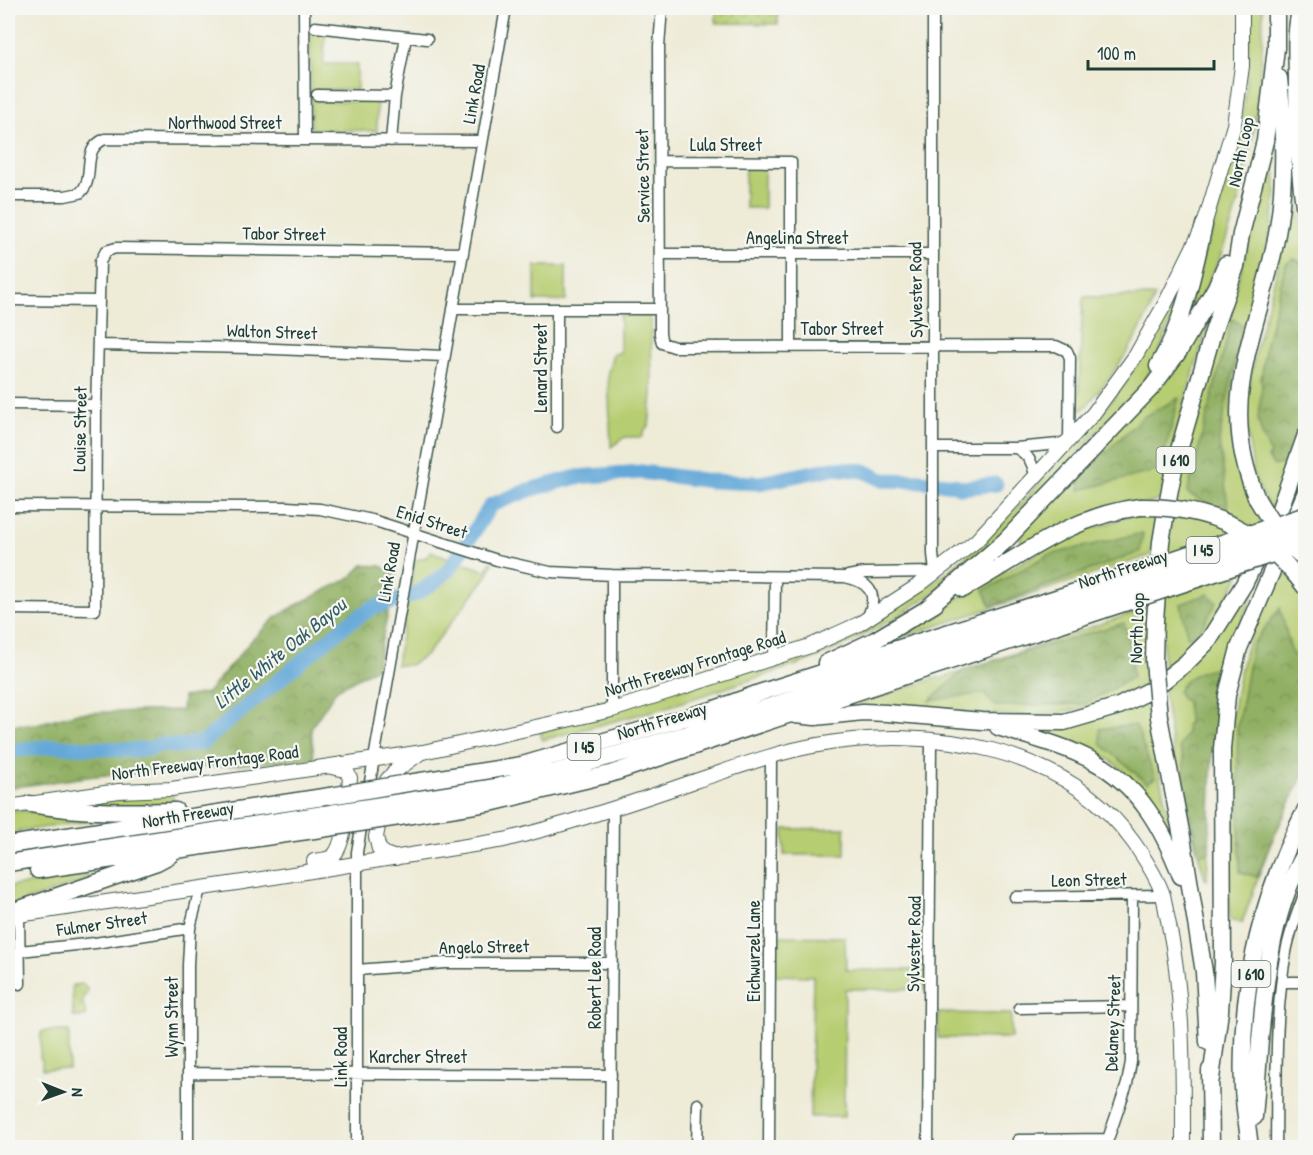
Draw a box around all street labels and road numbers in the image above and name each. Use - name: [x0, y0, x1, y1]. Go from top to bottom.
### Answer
- street label: Link Road: [456, 62, 491, 126]
- street label: Northwood Street: [168, 110, 283, 135]
- street label: North Loop: [1221, 115, 1260, 189]
- street label: Service Street: [629, 128, 656, 223]
- street label: Lula Street: [690, 132, 763, 157]
- street label: Tabor Street: [242, 220, 327, 247]
- street label: Angelina Street: [746, 225, 849, 250]
- street label: Sylvester Road: [902, 242, 929, 338]
- street label: Tabor Street: [800, 316, 884, 341]
- street label: Walton Street: [226, 317, 319, 346]
- street label: Lenard Street: [528, 323, 553, 413]
- street label: Louise Street: [66, 385, 93, 472]
- road number: I 610: [1156, 447, 1196, 473]
- street label: Enid Street: [393, 498, 472, 545]
- road number: I 45: [1186, 537, 1220, 563]
- street label: Link Road: [371, 540, 406, 604]
- street label: North Freeway: [1075, 542, 1171, 595]
- street label: North Loop: [1123, 592, 1150, 664]
- street label: North Freeway Frontage Road: [601, 624, 788, 703]
- street label: North Freeway: [614, 695, 710, 746]
- road number: I 45: [568, 734, 600, 760]
- street label: North Freeway Frontage Road: [110, 739, 300, 786]
- street label: North Freeway: [140, 795, 236, 834]
- street label: Leon Street: [1051, 866, 1128, 893]
- street label: Sylvester Road: [900, 896, 927, 992]
- street label: Eichwurzel Lane: [741, 900, 766, 1002]
- street label: Fulmer Street: [54, 905, 150, 942]
- street label: Robert Lee Road: [582, 927, 607, 1029]
- street label: Angelo Street: [439, 933, 530, 960]
- road number: I 610: [1232, 961, 1270, 987]
- street label: Delaney Street: [1098, 974, 1127, 1072]
- street label: Wynn Street: [159, 976, 184, 1058]
- street label: Link Road: [328, 1027, 353, 1087]
- street label: Karcher Street: [369, 1044, 468, 1069]

